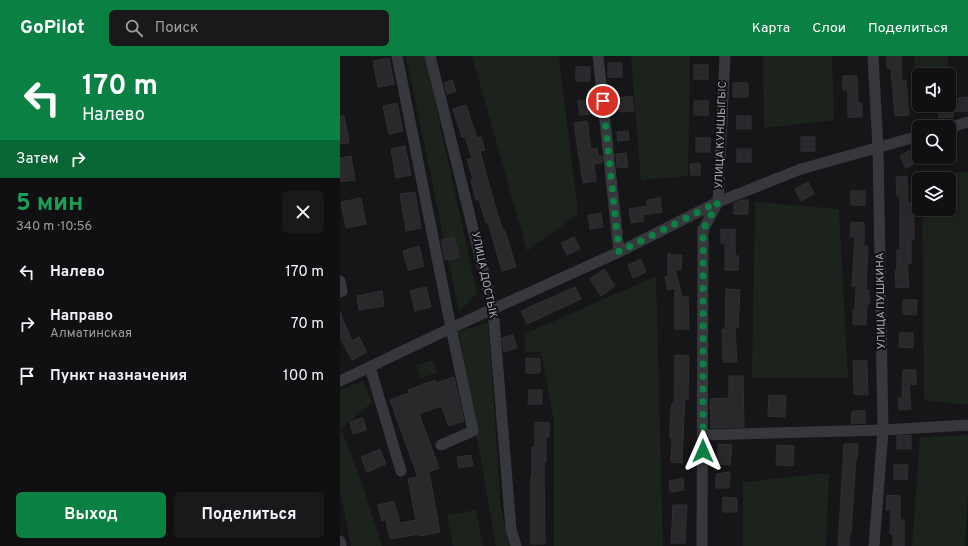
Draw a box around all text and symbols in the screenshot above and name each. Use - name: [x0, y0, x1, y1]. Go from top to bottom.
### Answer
- search box: [109, 10, 389, 46]
- text: GoPilot: [20, 16, 85, 40]
- icon: search: [123, 17, 145, 39]
- text: Поиск: [155, 19, 199, 38]
- text: Карта: [752, 20, 790, 37]
- text: Слои: [812, 20, 846, 37]
- text: Поделиться: [868, 20, 948, 37]
- map controls: [912, 68, 956, 216]
- button: sound: [912, 68, 956, 112]
- text: 170 m: [82, 69, 158, 105]
- icon: left: [16, 72, 68, 124]
- street label: УЛИЦА КУНШЫГЫС: [712, 81, 730, 189]
- pin: [586, 84, 620, 118]
- icon: arrive: [592, 90, 614, 112]
- text: Налево: [82, 104, 145, 127]
- button: search: [912, 120, 956, 164]
- icon: right: [67, 148, 89, 170]
- text: Затем: [16, 150, 59, 169]
- button: layers: [912, 172, 956, 216]
- text: 5 мин: [16, 189, 83, 219]
- button: close: [282, 191, 324, 233]
- text: 340 m · 10:56: [16, 219, 92, 235]
- street label: УЛИЦА ДОСТЫК: [468, 230, 500, 320]
- street label: УЛИЦА ПУШКИНА: [873, 253, 889, 349]
- icon: left: [16, 261, 38, 283]
- text: Налево: [50, 263, 105, 282]
- text: 170 m: [285, 263, 324, 282]
- text: Направо: [50, 307, 113, 326]
- icon: right: [16, 313, 38, 335]
- text: 70 m: [291, 315, 324, 334]
- text: Алматинская: [50, 326, 132, 342]
- icon: arrive: [16, 365, 38, 387]
- text: Пункт назначения: [50, 367, 187, 386]
- text: 100 m: [283, 367, 324, 386]
- position arrow: [682, 430, 724, 472]
- button: Выход: [16, 492, 166, 538]
- button: Поделиться: [174, 492, 324, 538]

